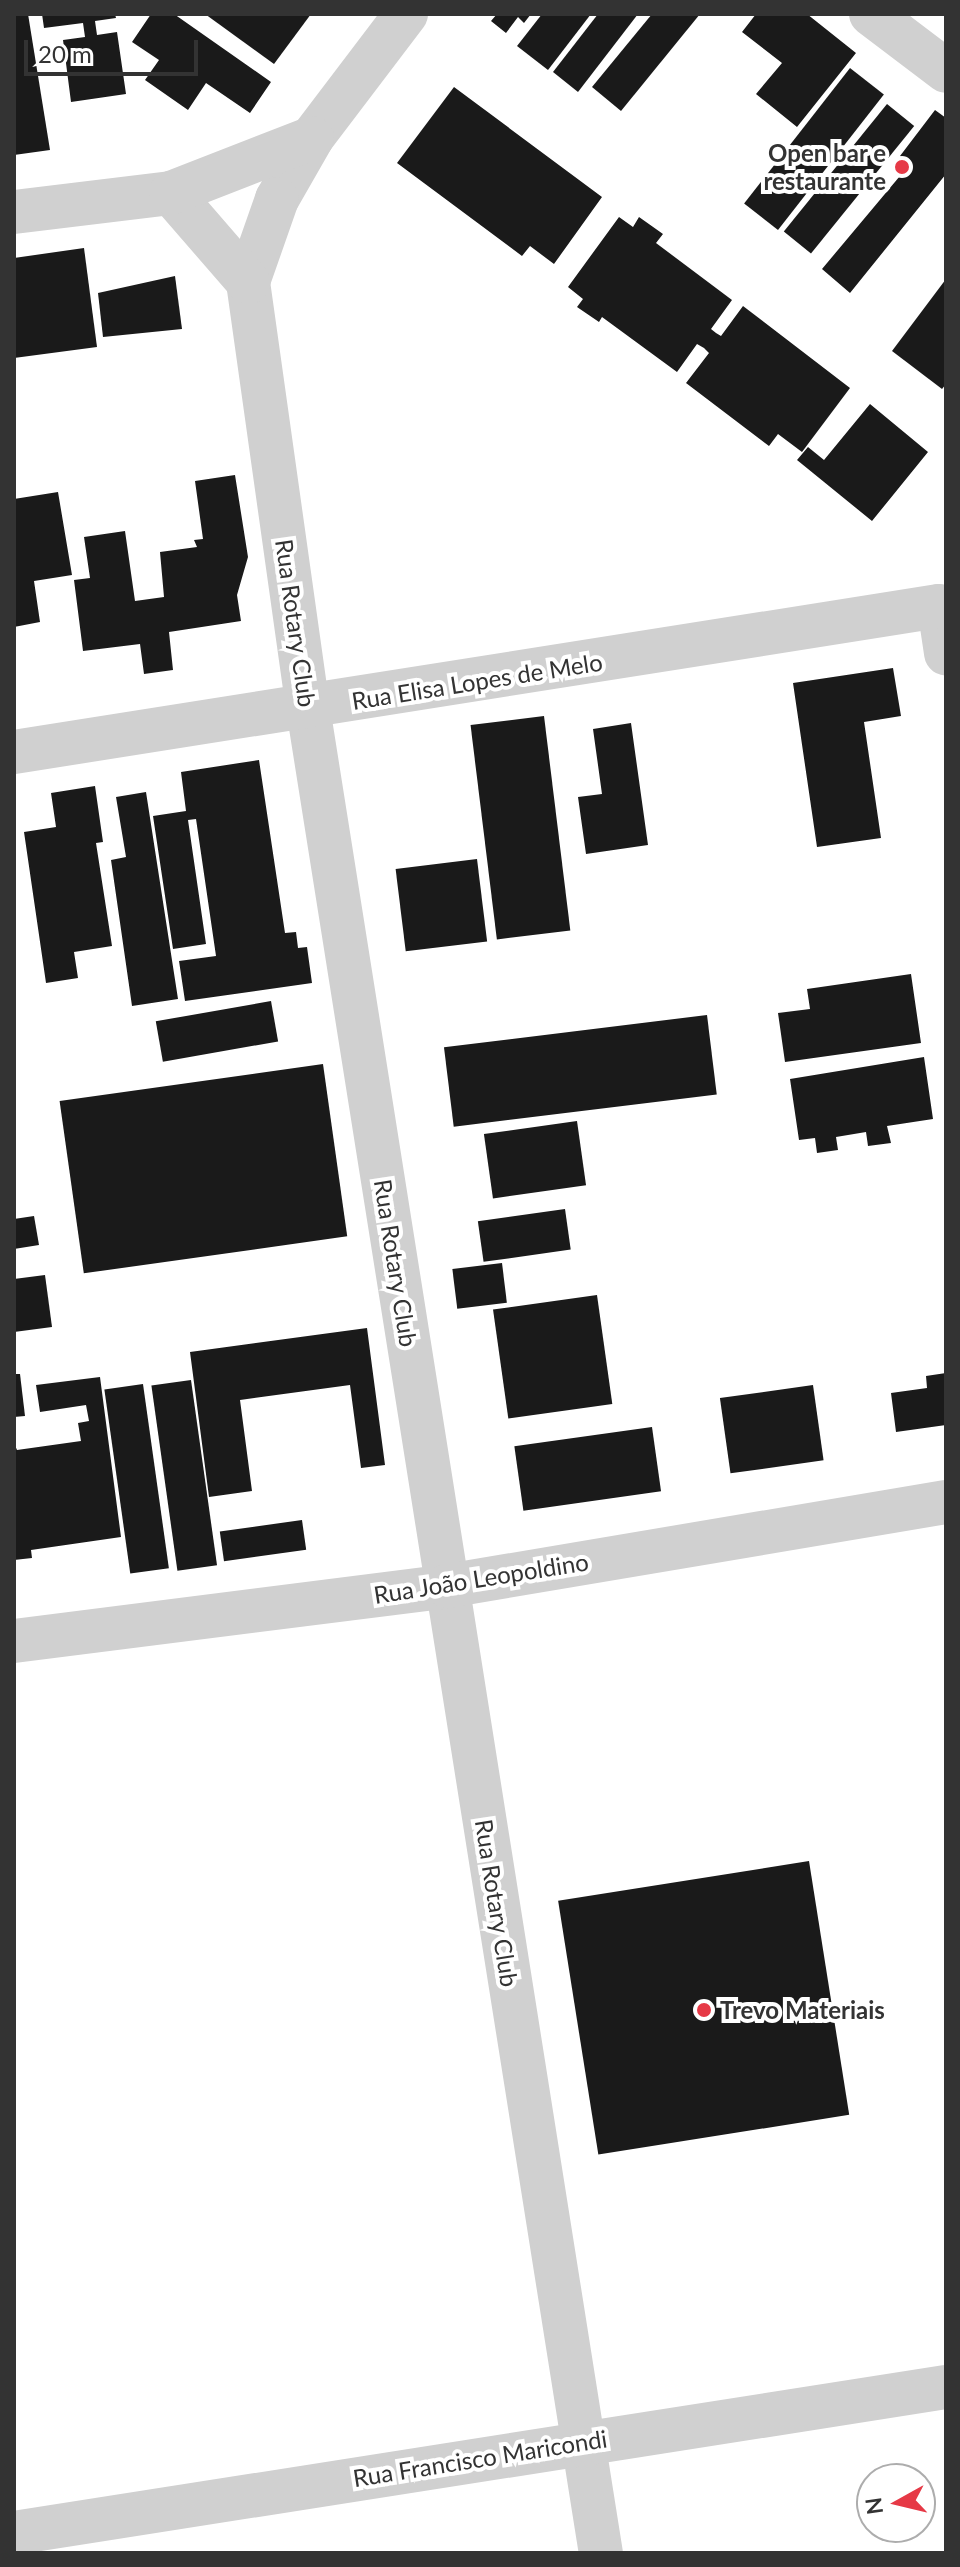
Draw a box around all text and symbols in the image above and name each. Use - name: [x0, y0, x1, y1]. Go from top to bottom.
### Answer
- scale bar: [28, 24, 202, 74]
- text: 20 m: [38, 39, 92, 68]
- place label: Open bar e restaurante: [763, 139, 886, 195]
- marker: Open bar e restaurante: [893, 158, 911, 176]
- street label: Rua Rotary Club: [270, 537, 322, 709]
- street label: Rua Elisa Lopes de Melo: [350, 647, 604, 715]
- street label: Rua Rotary Club: [368, 1177, 424, 1349]
- street label: Rua João Leopoldino: [371, 1547, 591, 1609]
- street label: Rua Rotary Club: [469, 1817, 525, 1989]
- place label: Trevo Materiais: [720, 1996, 885, 2024]
- marker: Trevo Materiais: [695, 2001, 713, 2019]
- street label: Rua Francisco Maricondi: [351, 2424, 609, 2492]
- north arrow: [856, 2463, 936, 2543]
- text: N: [859, 2496, 888, 2516]

